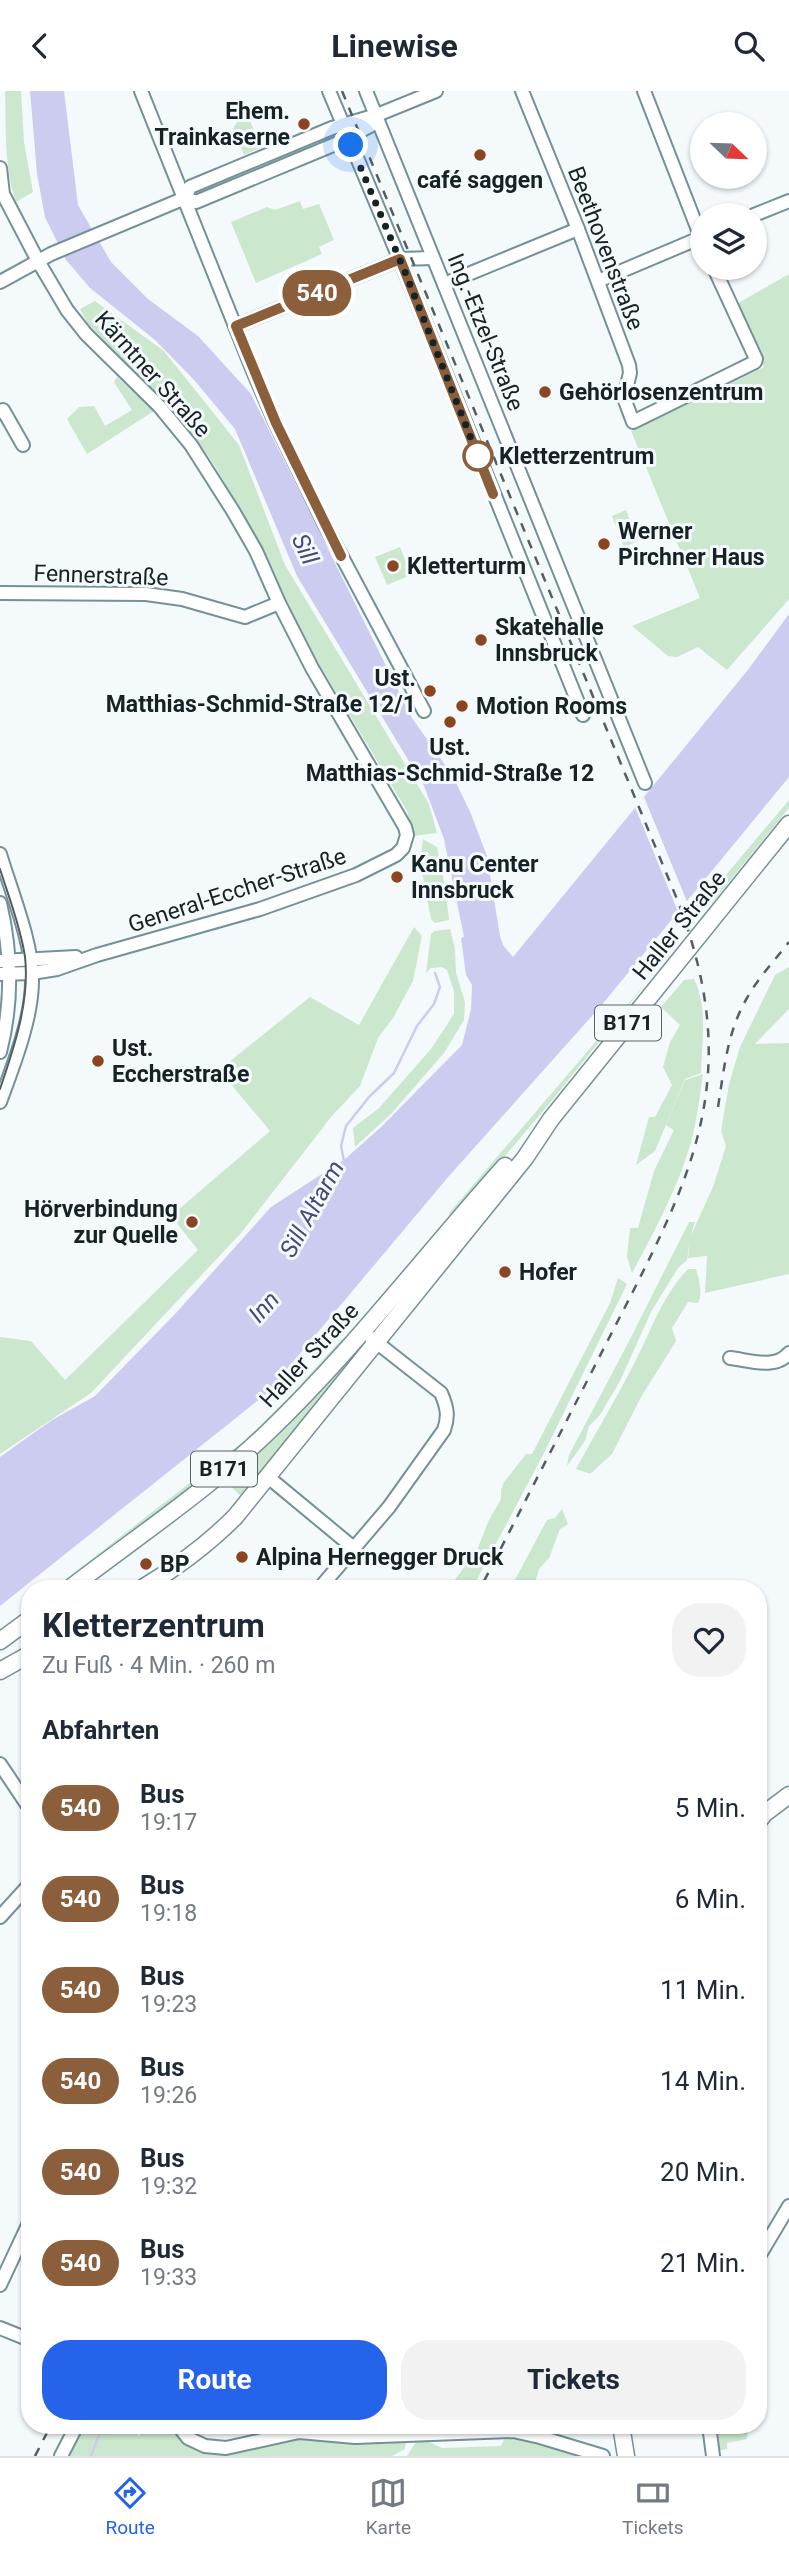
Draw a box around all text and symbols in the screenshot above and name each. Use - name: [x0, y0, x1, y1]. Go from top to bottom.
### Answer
- icon: back: [21, 27, 59, 65]
- text: Linewise: [331, 27, 458, 65]
- icon: search: [730, 27, 768, 65]
- place label: Ehem. Trainkaserne: [155, 98, 290, 151]
- north arrow: [690, 112, 766, 189]
- map controls: [690, 112, 767, 280]
- marker: Ehem. Trainkaserne: [296, 116, 312, 132]
- your location: [333, 127, 368, 162]
- marker: café saggen: [472, 147, 488, 163]
- street label: Beethovenstraße: [562, 163, 649, 334]
- place label: café saggen: [417, 167, 543, 194]
- button: layers: [690, 203, 767, 280]
- street label: Ing.-Etzel-Straße: [442, 250, 529, 415]
- line badge: 540: [277, 270, 357, 316]
- text: 540: [296, 279, 338, 307]
- street label: Kärntner Straße: [89, 306, 216, 443]
- place label: Gehörlosenzentrum: [559, 379, 763, 406]
- marker: Gehörlosenzentrum: [537, 384, 553, 400]
- marker: Kletterzentrum: [463, 441, 493, 471]
- place label: Kletterzentrum: [499, 443, 654, 470]
- place label: Werner Pirchner Haus: [618, 518, 765, 571]
- water label: Sill: [286, 529, 324, 569]
- marker: Werner Pirchner Haus: [596, 536, 612, 552]
- place label: Kletterturm: [407, 553, 526, 580]
- marker: Kletterturm: [385, 558, 401, 574]
- street label: Fennerstraße: [33, 560, 169, 591]
- place label: Skatehalle Innsbruck: [495, 614, 604, 667]
- marker: Skatehalle Innsbruck: [473, 632, 489, 648]
- place label: Ust. Matthias-Schmid-Straße 12/1: [106, 665, 416, 718]
- marker: Ust. Matthias-Schmid-Straße 12/1: [422, 683, 438, 699]
- place label: Motion Rooms: [476, 693, 627, 720]
- marker: Motion Rooms: [454, 698, 470, 714]
- marker: Ust. Matthias-Schmid-Straße 12: [442, 714, 458, 730]
- place label: Ust. Matthias-Schmid-Straße 12: [306, 734, 594, 787]
- street label: General-Eccher-Straße: [125, 842, 349, 938]
- place label: Kanu Center Innsbruck: [411, 851, 539, 904]
- street label: Haller Straße: [627, 865, 732, 985]
- marker: Kanu Center Innsbruck: [389, 869, 405, 885]
- road number: B171: [595, 1005, 661, 1041]
- place label: Ust. Eccherstraße: [112, 1035, 249, 1088]
- marker: Ust. Eccherstraße: [90, 1053, 106, 1069]
- water label: Sill Altarm: [274, 1156, 350, 1262]
- place label: Hörverbindung zur Quelle: [24, 1196, 178, 1249]
- marker: Hörverbindung zur Quelle: [184, 1214, 200, 1230]
- place label: Hofer: [519, 1259, 578, 1286]
- marker: Hofer: [497, 1264, 513, 1280]
- water label: Inn: [243, 1286, 285, 1328]
- street label: Haller Straße: [254, 1298, 364, 1413]
- road number: B171: [191, 1451, 257, 1487]
- place label: Alpina Hernegger Druck: [256, 1544, 504, 1571]
- marker: Alpina Hernegger Druck: [234, 1549, 250, 1565]
- place label: BP: [160, 1551, 190, 1578]
- marker: BP: [138, 1556, 154, 1572]
- button: heart: [672, 1603, 746, 1677]
- text: Kletterzentrum: [42, 1606, 265, 1645]
- text: Zu Fuß · 4 Min. · 260 m: [42, 1652, 275, 1679]
- text: Abfahrten: [42, 1715, 159, 1745]
- text: Bus: [140, 1779, 185, 1809]
- text: 5 Min.: [675, 1793, 746, 1823]
- text: 540: [60, 1794, 101, 1822]
- text: 19:17: [140, 1809, 197, 1836]
- text: Bus: [140, 1870, 185, 1900]
- text: 6 Min.: [675, 1884, 746, 1914]
- text: 540: [60, 1885, 101, 1913]
- text: 19:18: [140, 1900, 197, 1927]
- text: Bus: [140, 1961, 185, 1991]
- text: 11 Min.: [660, 1975, 746, 2005]
- text: 540: [60, 1976, 101, 2004]
- text: 19:23: [140, 1991, 197, 2018]
- text: Bus: [140, 2052, 185, 2082]
- text: 14 Min.: [660, 2066, 746, 2096]
- text: 540: [60, 2067, 101, 2095]
- text: 19:26: [140, 2082, 197, 2109]
- text: Bus: [140, 2143, 185, 2173]
- text: 20 Min.: [660, 2157, 746, 2187]
- text: 540: [60, 2158, 101, 2186]
- text: 19:32: [140, 2173, 197, 2200]
- text: Bus: [140, 2234, 185, 2264]
- text: 21 Min.: [660, 2248, 746, 2278]
- text: 540: [60, 2249, 101, 2277]
- text: 19:33: [140, 2264, 197, 2291]
- button: Route: [42, 2340, 387, 2420]
- button: Tickets: [401, 2340, 746, 2420]
- tab: Route: [105, 2474, 155, 2539]
- tab: Karte: [366, 2474, 411, 2539]
- tab: Tickets: [622, 2474, 684, 2539]

